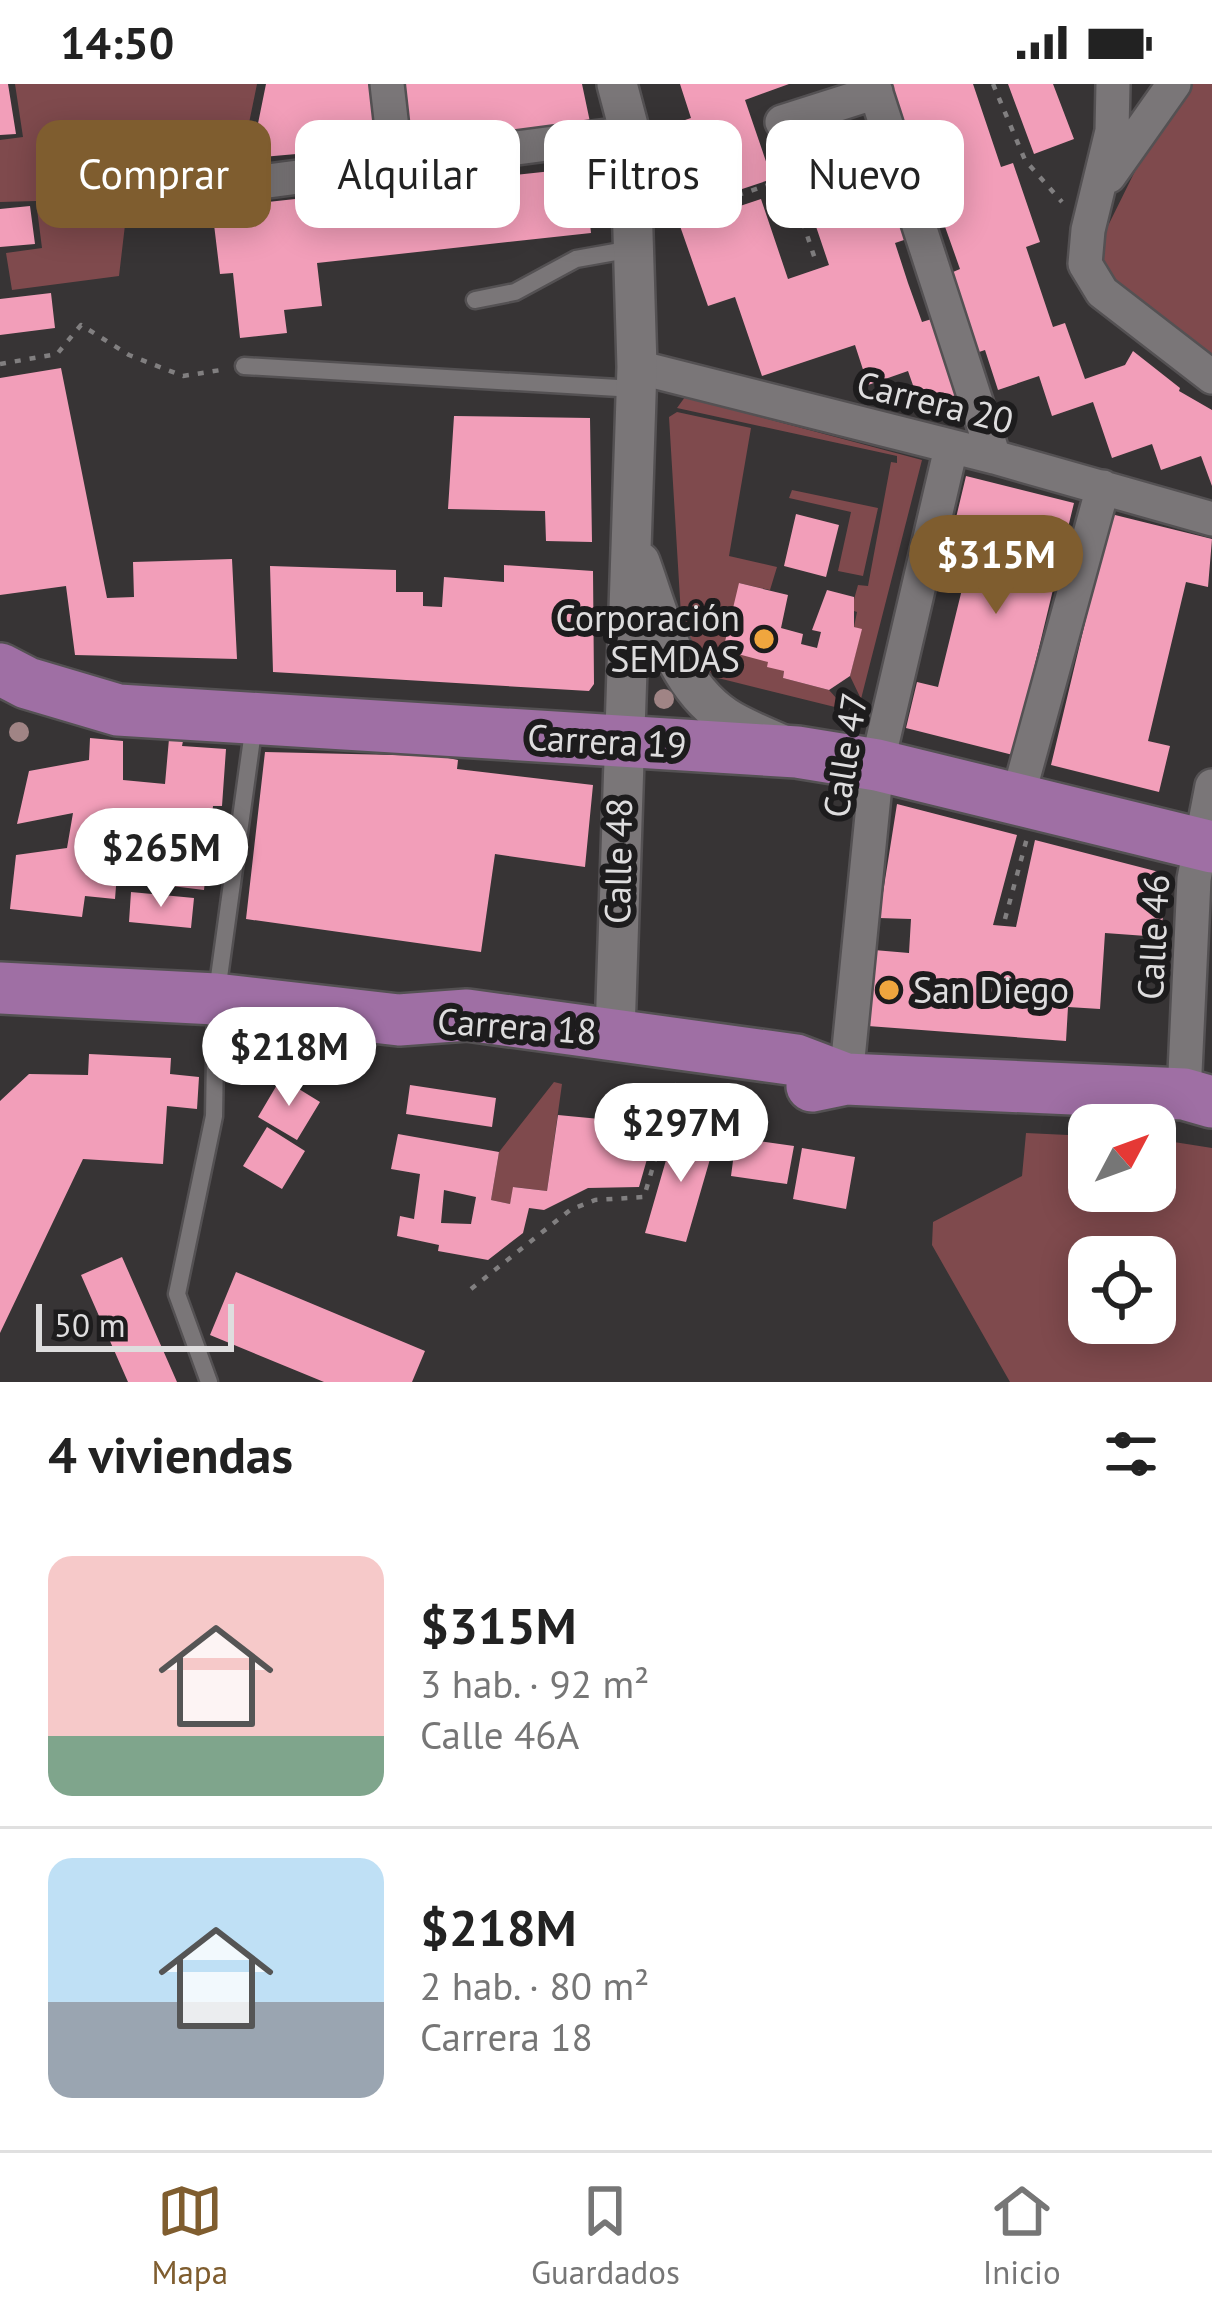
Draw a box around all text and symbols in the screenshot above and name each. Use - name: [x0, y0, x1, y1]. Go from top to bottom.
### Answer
- text: 14:50: [60, 13, 174, 71]
- chip: Comprar: [36, 120, 271, 228]
- chip: Alquilar: [295, 120, 520, 228]
- chip: Filtros: [544, 120, 742, 228]
- chip: Nuevo: [766, 120, 964, 228]
- street label: Carrera 20: [852, 359, 1018, 444]
- pin: $315M: [912, 515, 1080, 617]
- text: $315M: [936, 528, 1056, 579]
- place label: Corporación SEMDAS: [555, 594, 740, 682]
- marker: Corporación SEMDAS: [751, 626, 777, 652]
- street label: Calle 47: [811, 689, 878, 821]
- street label: Carrera 19: [526, 713, 688, 768]
- street label: Calle 48: [593, 798, 642, 924]
- pin: $265M: [77, 808, 245, 910]
- text: $265M: [101, 821, 221, 872]
- street label: Calle 46: [1126, 873, 1179, 1001]
- place label: San Diego: [913, 966, 1069, 1013]
- marker: San Diego: [876, 977, 902, 1003]
- street label: Carrera 18: [436, 996, 598, 1055]
- pin: $218M: [205, 1007, 373, 1109]
- text: $218M: [229, 1020, 349, 1071]
- pin: $297M: [597, 1083, 765, 1185]
- text: $297M: [621, 1096, 741, 1147]
- north arrow: [1068, 1104, 1176, 1212]
- map controls: [1068, 1104, 1176, 1344]
- button: locate: [1068, 1236, 1176, 1344]
- scale bar: [36, 1298, 234, 1351]
- text: 50 m: [54, 1303, 126, 1346]
- text: 4 viviendas: [48, 1421, 293, 1487]
- icon: filters: [1098, 1421, 1164, 1487]
- text: $315M: [420, 1592, 576, 1658]
- icon: home: [144, 1604, 288, 1748]
- text: 3 hab. · 92 m²: [420, 1658, 649, 1709]
- text: Calle 46A: [420, 1709, 579, 1760]
- text: $218M: [420, 1894, 576, 1960]
- icon: home: [144, 1906, 288, 2050]
- text: 2 hab. · 80 m²: [420, 1960, 649, 2011]
- text: Carrera 18: [420, 2011, 593, 2062]
- tab: Mapa: [151, 2178, 228, 2293]
- tab: Guardados: [531, 2178, 680, 2293]
- tab: Inicio: [983, 2178, 1061, 2293]

